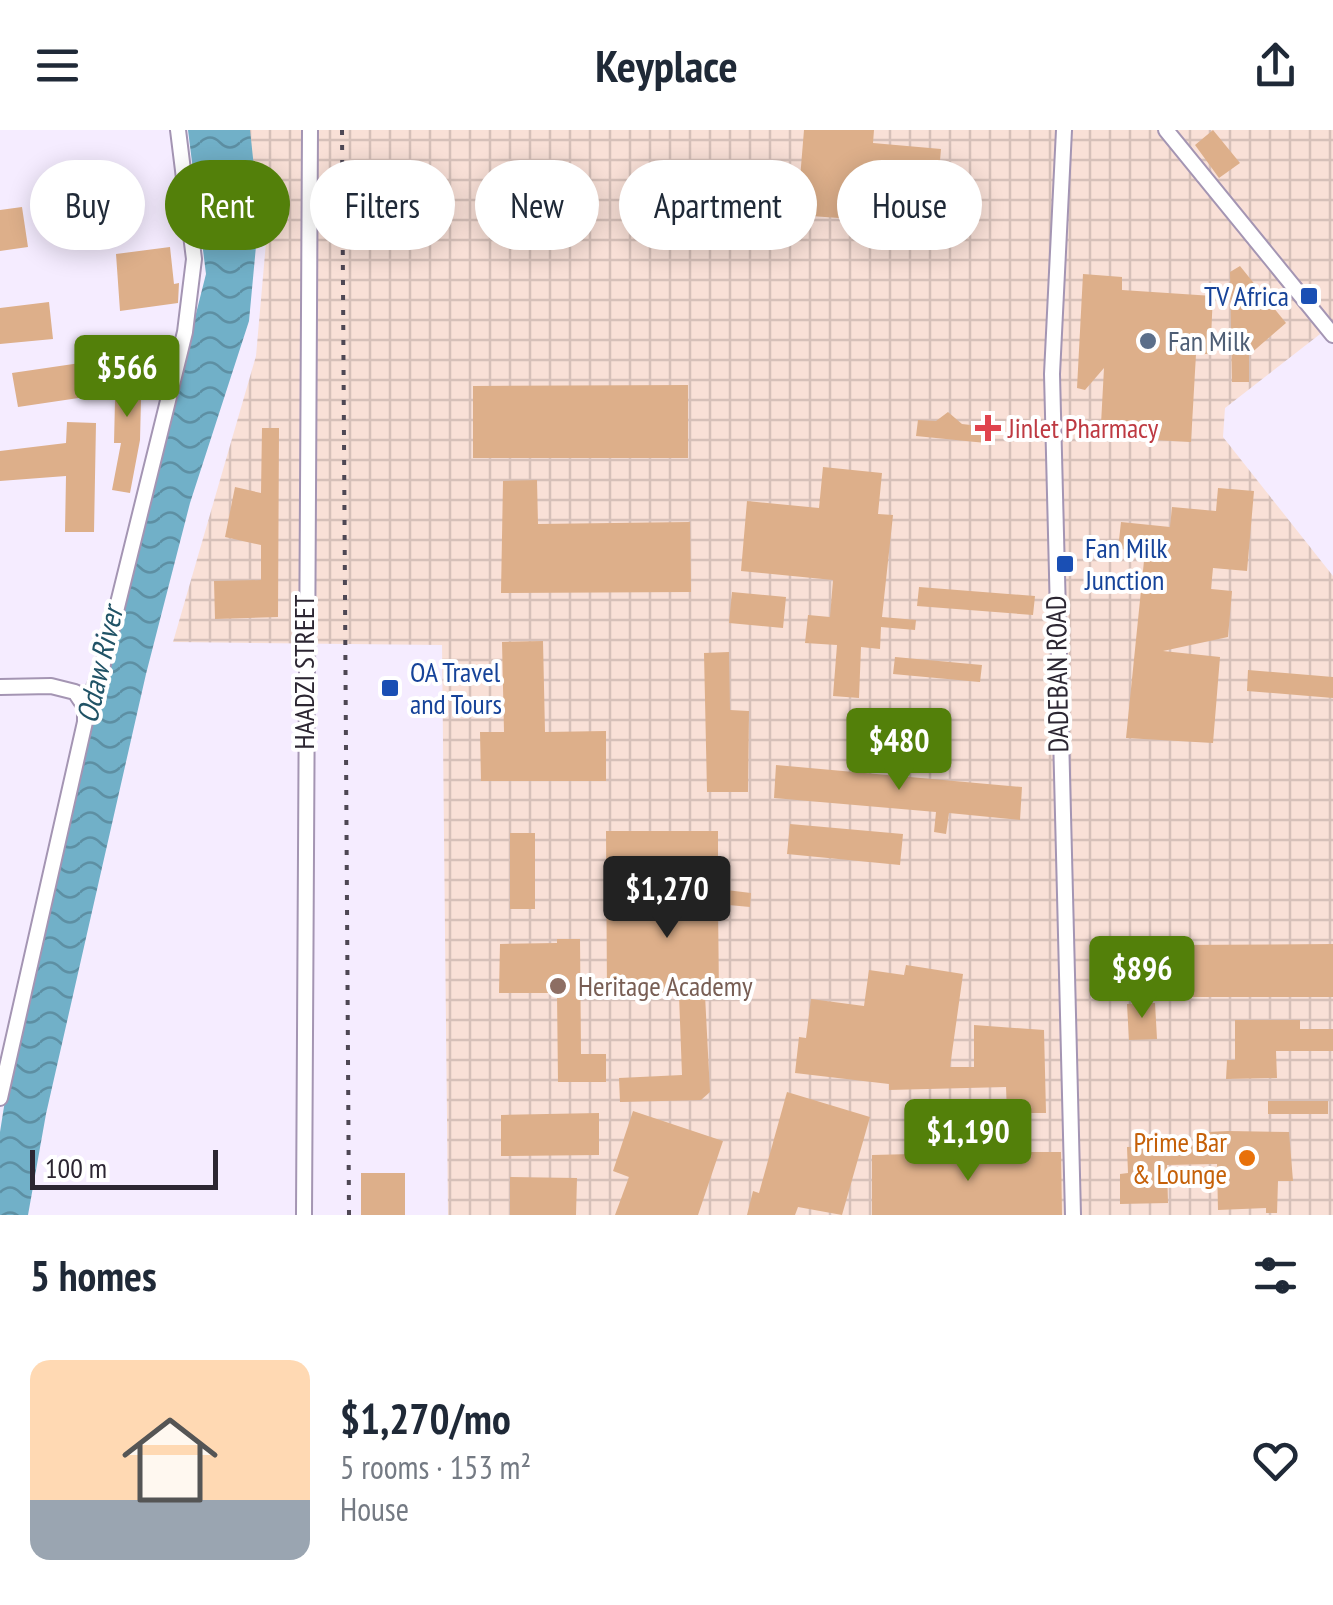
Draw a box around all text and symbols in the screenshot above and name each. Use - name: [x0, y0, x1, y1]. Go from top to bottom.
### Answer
- text: Keyplace: [595, 36, 738, 94]
- icon: menu: [30, 38, 85, 93]
- icon: share: [1248, 38, 1303, 93]
- chip: Buy: [30, 160, 145, 250]
- chip: Rent: [165, 160, 290, 250]
- chip: Filters: [310, 160, 455, 250]
- chip: New: [475, 160, 599, 250]
- chip: Apartment: [619, 160, 817, 250]
- chip: House: [837, 160, 982, 250]
- place label: TV Africa: [1204, 277, 1289, 314]
- marker: TV Africa: [1298, 285, 1320, 307]
- place label: Fan Milk: [1168, 322, 1250, 359]
- marker: Fan Milk: [1137, 330, 1159, 352]
- pin: $566: [68, 335, 186, 420]
- text: $566: [96, 346, 158, 388]
- place label: Jinlet Pharmacy: [1007, 409, 1159, 446]
- marker: Jinlet Pharmacy: [977, 417, 999, 439]
- place label: Fan Milk Junction: [1084, 529, 1167, 598]
- marker: Fan Milk Junction: [1054, 553, 1076, 575]
- street label: HAADZI STREET: [285, 594, 322, 749]
- street label: DADEBAN ROAD: [1037, 595, 1076, 753]
- water label: Odaw River: [66, 599, 132, 727]
- place label: OA Travel and Tours: [410, 653, 502, 722]
- marker: OA Travel and Tours: [379, 677, 401, 699]
- pin: $480: [840, 708, 958, 793]
- text: $480: [868, 719, 930, 761]
- pin: $1,270: [586, 856, 748, 941]
- text: $1,270: [625, 867, 709, 909]
- pin: $896: [1083, 936, 1201, 1021]
- text: $896: [1111, 947, 1173, 989]
- place label: Heritage Academy: [578, 967, 753, 1004]
- marker: Heritage Academy: [547, 975, 569, 997]
- pin: $1,190: [887, 1099, 1049, 1184]
- text: $1,190: [926, 1110, 1010, 1152]
- place label: Prime Bar & Lounge: [1132, 1123, 1227, 1192]
- scale bar: [30, 1145, 218, 1190]
- marker: Prime Bar & Lounge: [1236, 1147, 1258, 1169]
- text: 100 m: [45, 1149, 107, 1186]
- text: 5 homes: [30, 1248, 157, 1303]
- icon: filters: [1248, 1248, 1303, 1303]
- text: $1,270/mo: [340, 1391, 511, 1446]
- icon: home: [110, 1400, 230, 1520]
- icon: heart: [1248, 1433, 1303, 1488]
- text: 5 rooms · 153 m²: [340, 1446, 531, 1488]
- text: House: [340, 1488, 409, 1530]

